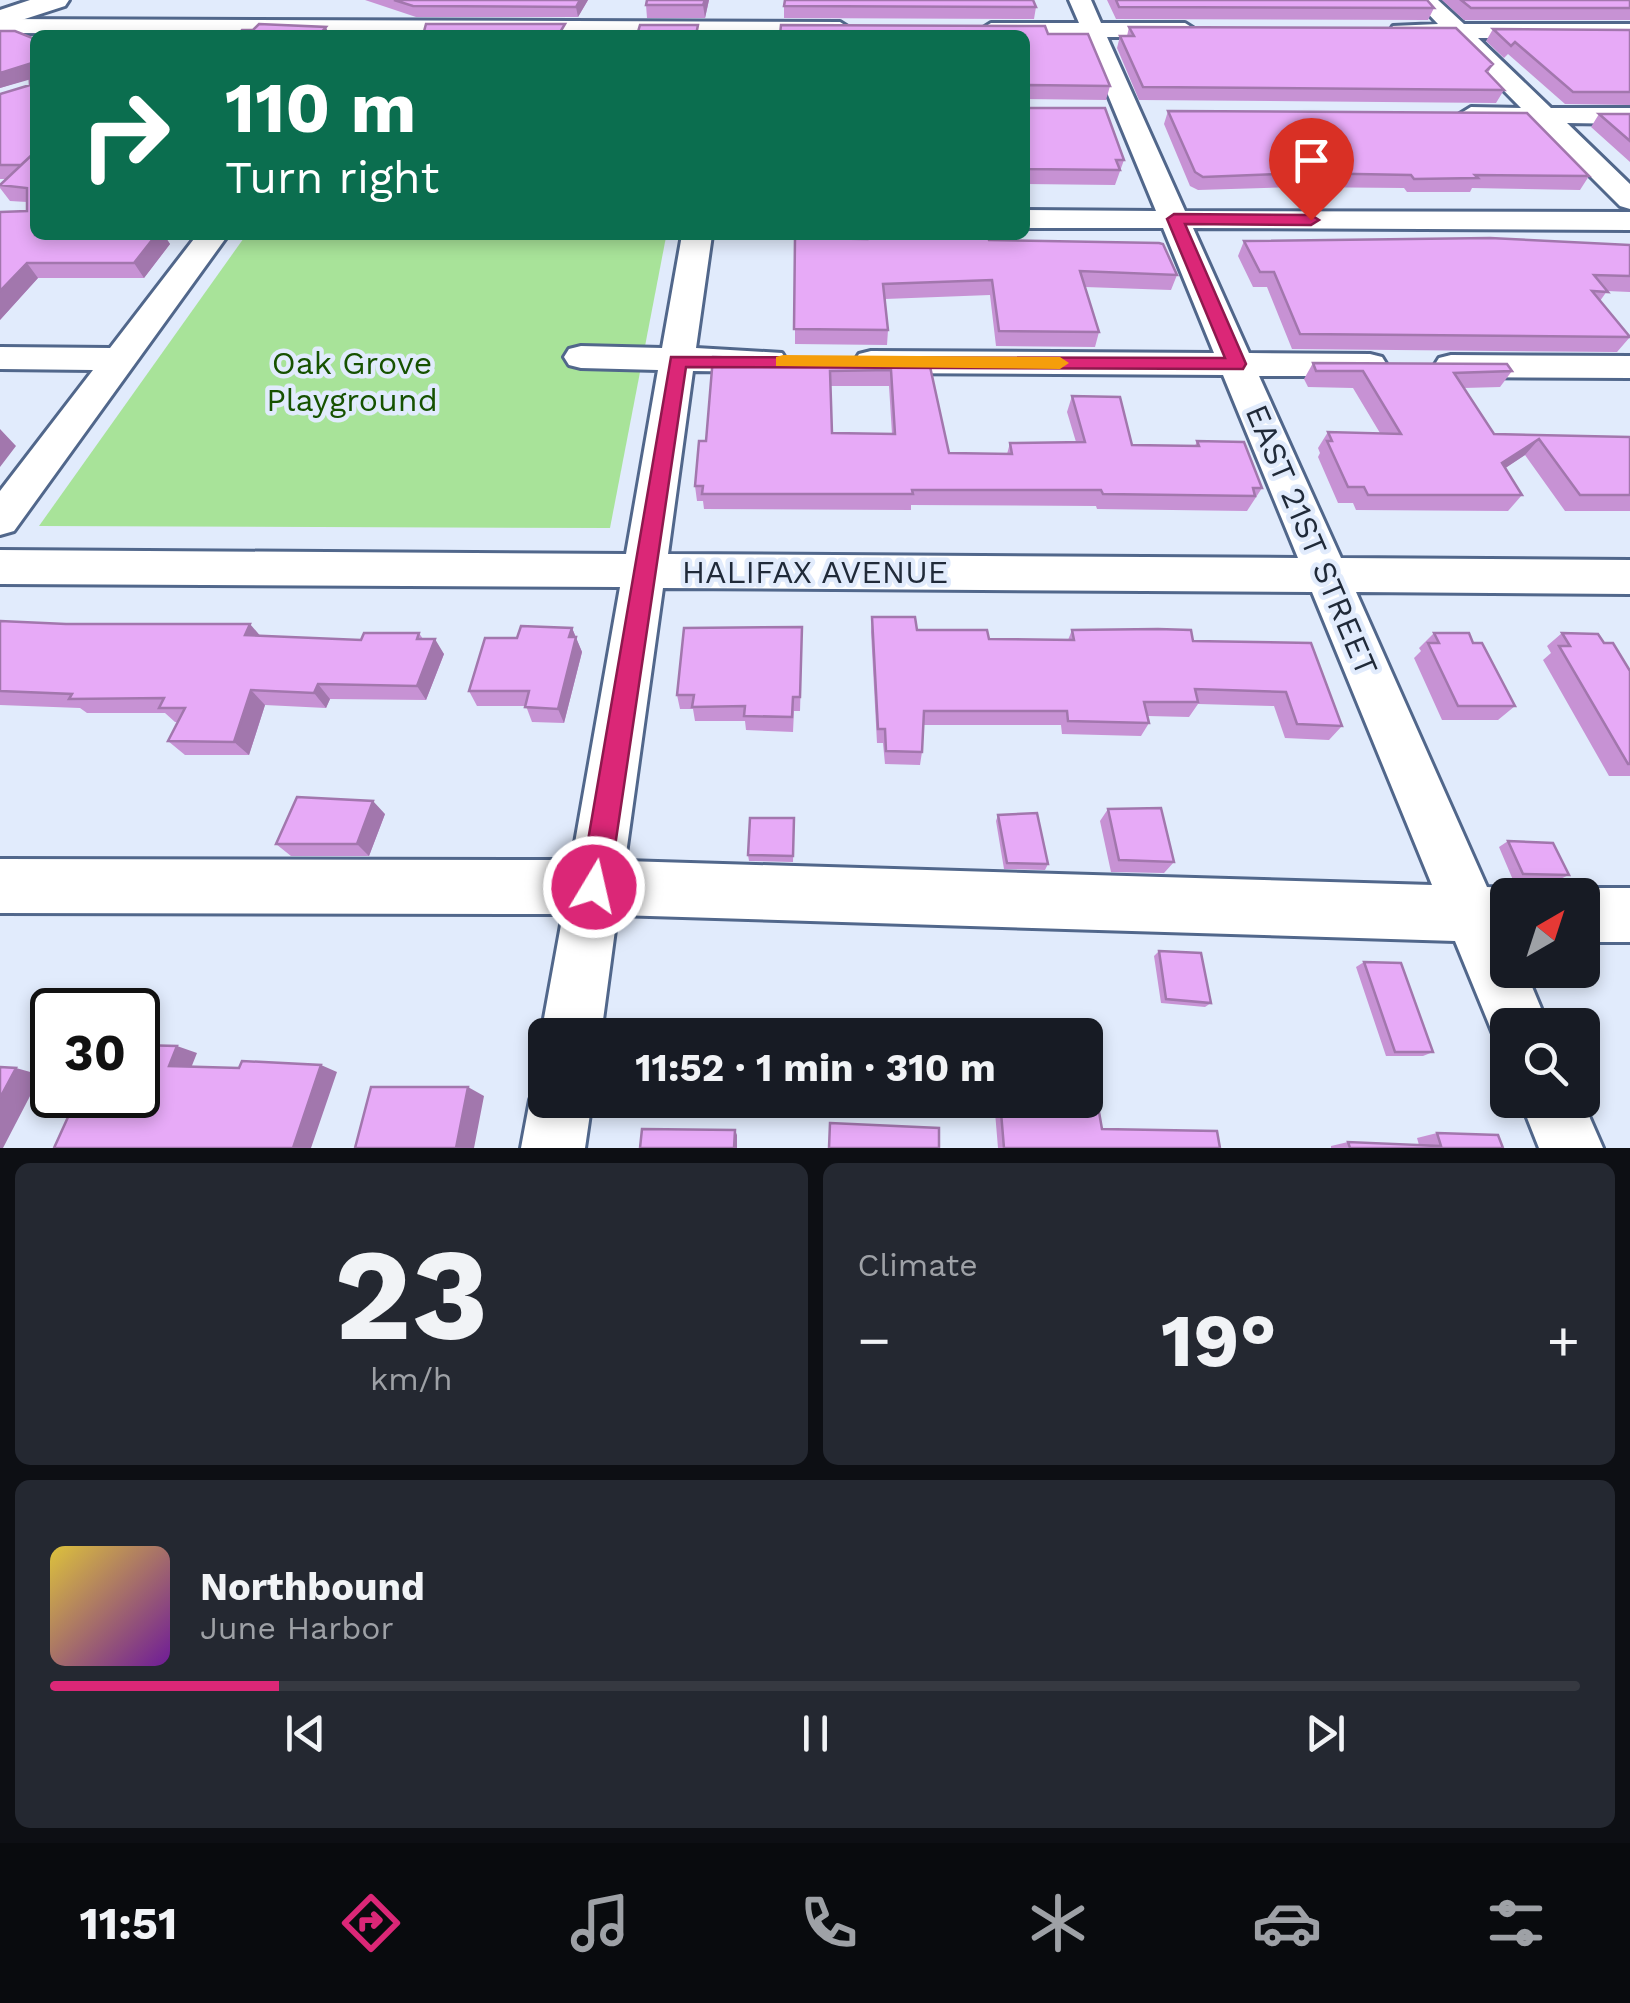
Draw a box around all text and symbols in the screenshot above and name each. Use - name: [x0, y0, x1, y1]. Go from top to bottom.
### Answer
- text: 110 m: [225, 67, 416, 149]
- icon: right: [60, 70, 190, 200]
- pin: [1269, 118, 1354, 221]
- icon: arrive: [1284, 133, 1339, 188]
- text: Turn right: [225, 151, 439, 204]
- park label: Oak Grove Playground: [266, 344, 438, 419]
- street label: EAST 21ST STREET: [1238, 399, 1386, 681]
- street label: HALIFAX AVENUE: [682, 553, 948, 591]
- position arrow: [542, 835, 646, 939]
- north arrow: [1490, 878, 1600, 988]
- map controls: [1490, 878, 1600, 1118]
- speed limit sign: 30: [30, 988, 160, 1118]
- button: search: [1490, 1008, 1600, 1118]
- text: 11:52 · 1 min · 310 m: [635, 1046, 996, 1090]
- text: 23: [334, 1218, 489, 1371]
- text: Climate: [858, 1246, 978, 1284]
- text: 19°: [1161, 1296, 1277, 1384]
- text: −: [858, 1308, 891, 1372]
- text: +: [1547, 1308, 1580, 1372]
- text: km/h: [370, 1360, 452, 1398]
- text: Northbound: [200, 1565, 425, 1609]
- text: June Harbor: [200, 1609, 394, 1647]
- icon: previous: [278, 1706, 333, 1761]
- icon: pause: [788, 1706, 843, 1761]
- icon: next: [1298, 1706, 1353, 1761]
- icon: directions: [336, 1888, 406, 1958]
- icon: music: [565, 1888, 635, 1958]
- icon: phone: [794, 1888, 864, 1958]
- icon: climate: [1023, 1888, 1093, 1958]
- icon: car: [1252, 1888, 1322, 1958]
- icon: filters: [1481, 1888, 1551, 1958]
- text: 11:51: [79, 1897, 177, 1950]

